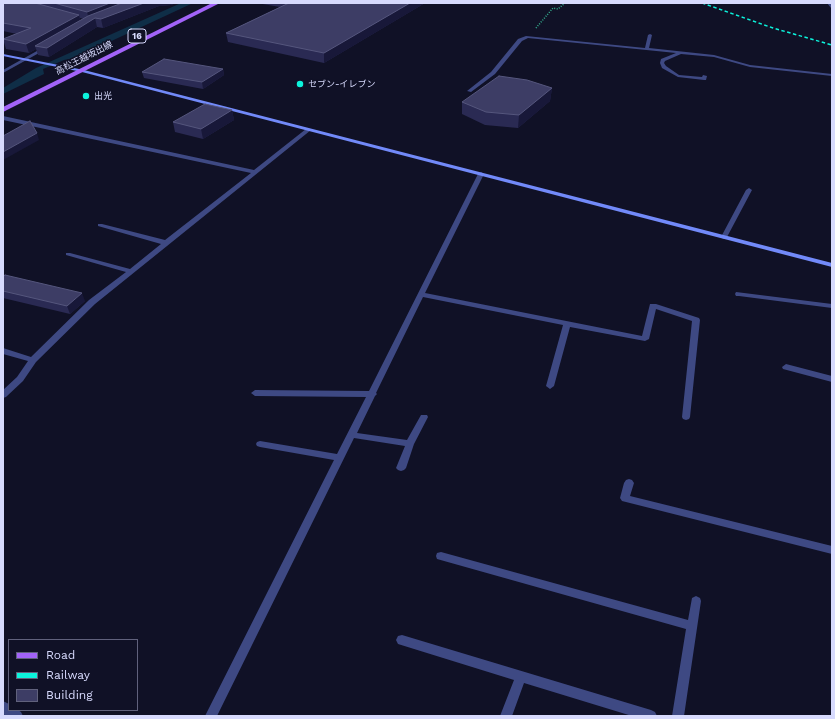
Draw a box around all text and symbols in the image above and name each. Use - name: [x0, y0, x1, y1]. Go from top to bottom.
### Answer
- road number: 16: [128, 29, 146, 43]
- street label: 高松王越坂出線: [53, 39, 115, 77]
- marker: セブン-イレブン: [295, 79, 305, 89]
- place label: セブン-イレブン: [308, 79, 376, 89]
- marker: 出光: [81, 91, 91, 101]
- place label: 出光: [94, 91, 112, 101]
- legend: [8, 639, 138, 711]
- text: Road: [46, 648, 75, 662]
- text: Railway: [46, 668, 90, 682]
- text: Building: [46, 688, 93, 702]

